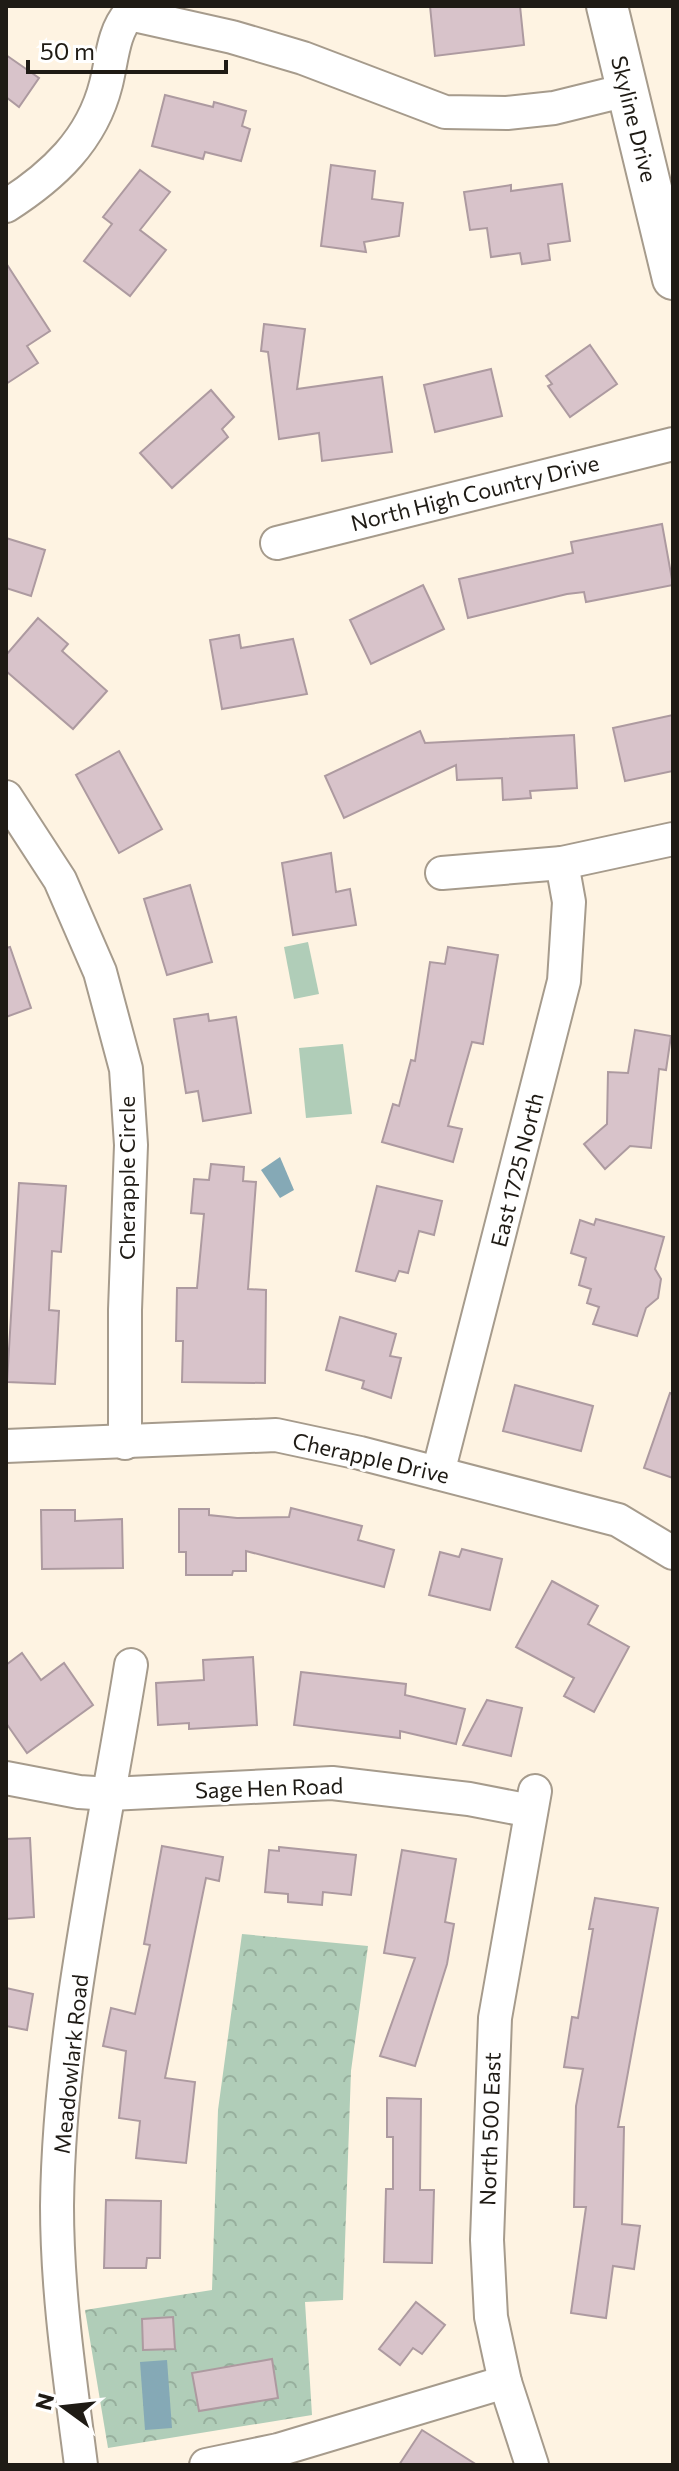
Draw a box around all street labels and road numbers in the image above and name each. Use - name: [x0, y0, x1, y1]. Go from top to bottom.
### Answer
- street label: Skyline Drive: [606, 53, 663, 185]
- street label: North High Country Drive: [348, 449, 602, 536]
- street label: East 1725 North: [484, 1090, 549, 1250]
- street label: Cherapple Circle: [113, 1096, 140, 1260]
- street label: Cherapple Drive: [290, 1426, 452, 1489]
- street label: Sage Hen Road: [194, 1771, 344, 1804]
- street label: Meadowlark Road: [48, 1973, 93, 2155]
- street label: North 500 East: [473, 2052, 506, 2206]

